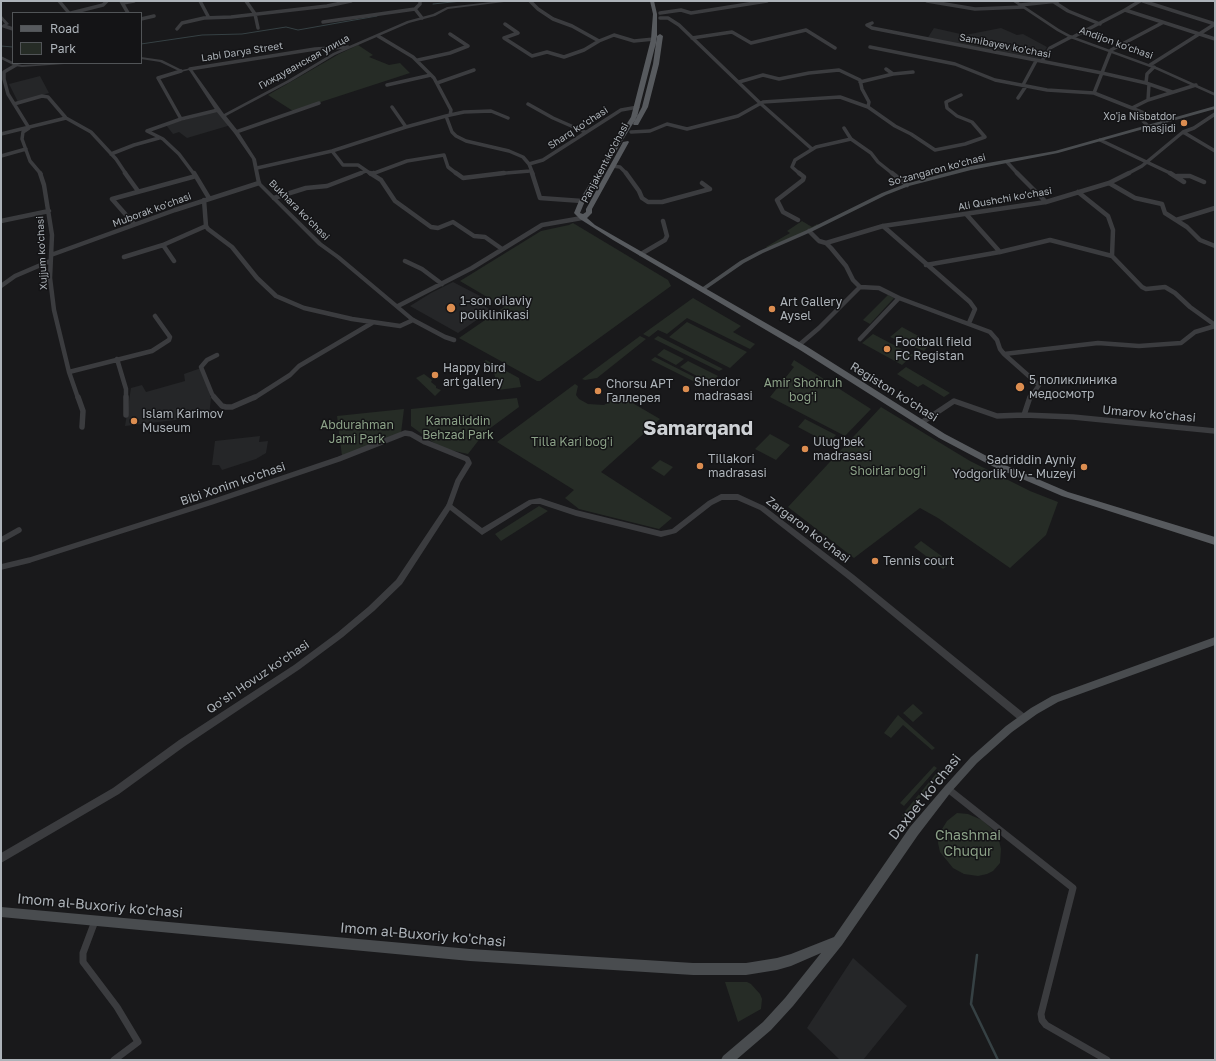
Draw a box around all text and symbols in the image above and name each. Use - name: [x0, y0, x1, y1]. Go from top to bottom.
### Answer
- legend: [12, 12, 142, 64]
- text: Road: [50, 21, 79, 36]
- street label: Andijon ko'chasi: [1077, 24, 1155, 62]
- street label: Samibayev ko'chasi: [958, 31, 1052, 61]
- street label: Гиждуванская улица: [257, 32, 351, 92]
- street label: Labi Darya Street: [200, 40, 284, 64]
- text: Park: [50, 41, 76, 56]
- street label: Sharq ko'chasi: [546, 104, 610, 152]
- place label: Xo'ja Nisbatdor masjidi: [1103, 111, 1176, 134]
- marker: Xo'ja Nisbatdor masjidi: [1179, 118, 1189, 128]
- street label: Panjakent ko'chasi: [579, 121, 631, 205]
- street label: So'zangaron ko'chasi: [887, 151, 987, 189]
- street label: Bukhara ko'chasi: [266, 177, 332, 243]
- street label: Ali Qushchi ko'chasi: [957, 185, 1053, 213]
- street label: Muborak ko'chasi: [111, 190, 193, 230]
- street label: Xujjum ko'chasi: [34, 216, 50, 290]
- place label: 1-son oilaviy poliklinikasi: [460, 294, 532, 322]
- place label: Art Gallery Aysel: [780, 295, 842, 323]
- marker: 1-son oilaviy poliklinikasi: [445, 302, 457, 314]
- marker: Art Gallery Aysel: [767, 304, 777, 314]
- place label: Football field FC Registan: [895, 335, 972, 363]
- marker: Football field FC Registan: [882, 344, 892, 354]
- street label: Registon ko'chasi: [847, 359, 941, 425]
- place label: Happy bird art gallery: [443, 361, 506, 389]
- marker: Happy bird art gallery: [430, 370, 440, 380]
- place label: 5 поликлиника медосмотр: [1029, 373, 1117, 401]
- place label: Sherdor madrasasi: [694, 375, 753, 403]
- park label: Amir Shohruh bog'i: [764, 376, 842, 404]
- place label: Chorsu АРТ Галлерея: [606, 377, 673, 405]
- marker: 5 поликлиника медосмотр: [1014, 381, 1026, 393]
- marker: Sherdor madrasasi: [681, 384, 691, 394]
- marker: Chorsu АРТ Галлерея: [593, 386, 603, 396]
- street label: Umarov ko'chasi: [1102, 403, 1196, 425]
- place label: Islam Karimov Museum: [142, 407, 224, 435]
- park label: Kamaliddin Behzad Park: [422, 414, 494, 442]
- marker: Islam Karimov Museum: [129, 416, 139, 426]
- district label: Samarqand: [643, 417, 753, 441]
- park label: Abdurahman Jami Park: [320, 418, 394, 446]
- park label: Tilla Kari bog'i: [531, 435, 613, 449]
- place label: Ulug'bek mаdrаsasi: [813, 435, 872, 463]
- marker: Ulug'bek mаdrаsasi: [800, 444, 810, 454]
- place label: Tillаkori madrasasi: [708, 452, 767, 480]
- place label: Sadriddin Ayniy Yodgorlik Uy - Muzeyi: [952, 453, 1076, 481]
- street label: Bibi Xonim ko'chasi: [178, 459, 288, 509]
- marker: Tillаkori madrasasi: [695, 461, 705, 471]
- marker: Sadriddin Ayniy Yodgorlik Uy - Muzeyi: [1079, 462, 1089, 472]
- park label: Shoirlar bog'i: [850, 464, 926, 478]
- street label: Zargaron ko'chasi: [763, 494, 853, 566]
- place label: Tennis court: [883, 554, 954, 568]
- marker: Tennis court: [870, 556, 880, 566]
- street label: Qo'sh Hovuz ko'chasi: [204, 637, 312, 717]
- street label: Daxbet ko'chasi: [885, 751, 965, 843]
- park label: Chashmai Chuqur: [935, 828, 1001, 860]
- street label: Imom al-Buxoriy ko'chasi: [16, 890, 184, 922]
- street label: Imom al-Buxoriy ko'chasi: [339, 919, 507, 951]

